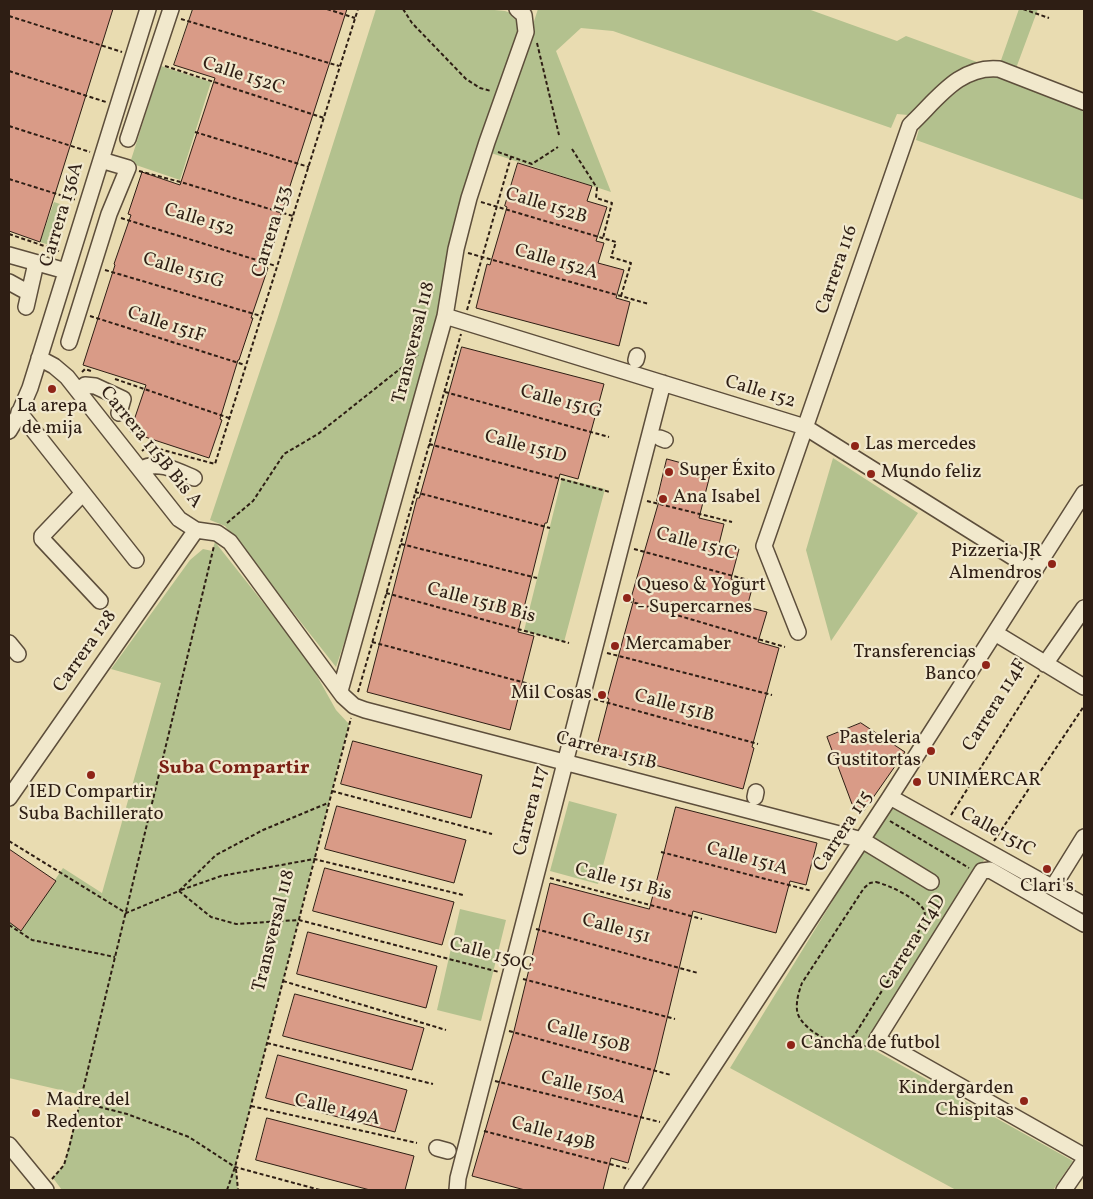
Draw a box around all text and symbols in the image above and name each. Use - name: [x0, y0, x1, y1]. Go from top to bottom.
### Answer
- street label: Calle 152C: [199, 53, 287, 101]
- street label: Carrera 136A: [36, 160, 90, 270]
- street label: Carrera 133: [248, 183, 298, 281]
- street label: Calle 152B: [502, 184, 590, 230]
- street label: Calle 152: [161, 199, 237, 243]
- street label: Carrera 116: [812, 223, 864, 317]
- street label: Calle 152A: [511, 240, 601, 286]
- street label: Calle 151G: [140, 249, 226, 295]
- street label: Transversal 118: [389, 280, 441, 406]
- street label: Calle 151F: [124, 303, 208, 349]
- street label: Calle 152: [722, 371, 798, 415]
- street label: Calle 151G: [518, 381, 604, 425]
- street label: Carrera 115B Bis A: [94, 382, 206, 514]
- marker: La arepa de mija: [46, 383, 58, 395]
- place label: La arepa de mija: [17, 397, 87, 441]
- street label: Calle 151D: [482, 426, 568, 470]
- place label: Las mercedes: [865, 435, 976, 457]
- marker: Las mercedes: [849, 440, 861, 452]
- place label: Super Éxito: [679, 461, 775, 483]
- place label: Mundo feliz: [881, 463, 981, 485]
- marker: Super Éxito: [663, 466, 675, 478]
- marker: Mundo feliz: [865, 468, 877, 480]
- place label: Ana Isabel: [673, 488, 760, 510]
- marker: Ana Isabel: [657, 493, 669, 505]
- street label: Calle 151C: [653, 523, 739, 567]
- place label: Pizzeria JR Almendros: [949, 542, 1042, 586]
- marker: Pizzeria JR Almendros: [1046, 558, 1058, 570]
- place label: Queso & Yogurt - Supercarnes: [637, 576, 766, 620]
- street label: Calle 151B Bis: [424, 579, 538, 629]
- marker: Queso & Yogurt - Supercarnes: [621, 592, 633, 604]
- street label: Carrera 128: [49, 606, 123, 698]
- place label: Mercamaber: [625, 635, 731, 657]
- marker: Mercamaber: [609, 640, 621, 652]
- place label: Transferencias Banco: [853, 643, 976, 687]
- street label: Carrera 114F: [959, 656, 1033, 756]
- marker: Transferencias Banco: [980, 659, 992, 671]
- place label: Mil Cosas: [511, 684, 592, 706]
- street label: Calle 151B: [632, 685, 716, 729]
- marker: Mil Cosas: [596, 689, 608, 701]
- street label: Carrera 151B: [553, 728, 659, 776]
- place label: Pasteleria Gustitortas: [827, 729, 921, 773]
- marker: Pasteleria Gustitortas: [925, 745, 937, 757]
- district label: Suba Compartir: [159, 757, 309, 781]
- street label: Carrera 117: [510, 764, 554, 858]
- marker: IED Compartir Suba Bachillerato: [85, 769, 97, 781]
- place label: UNIMERCAR: [927, 771, 1041, 793]
- marker: UNIMERCAR: [911, 776, 923, 788]
- place label: IED Compartir Suba Bachillerato: [18, 783, 164, 827]
- street label: Carrera 115: [809, 787, 879, 877]
- street label: Calle 151C: [955, 803, 1039, 863]
- street label: Calle 151A: [704, 838, 790, 882]
- street label: Calle 151 Bis: [572, 859, 674, 907]
- marker: Clari's: [1041, 863, 1053, 875]
- street label: Transversal 118: [249, 868, 301, 994]
- place label: Clari's: [1020, 877, 1074, 899]
- street label: Carrera 114D: [876, 891, 952, 995]
- street label: Calle 151: [579, 910, 653, 950]
- street label: Calle 150C: [447, 934, 535, 978]
- street label: Calle 150B: [544, 1016, 632, 1060]
- place label: Cancha de futbol: [801, 1034, 940, 1056]
- marker: Cancha de futbol: [785, 1039, 797, 1051]
- street label: Calle 150A: [538, 1067, 628, 1111]
- place label: Kindergarden Chispitas: [898, 1079, 1014, 1123]
- street label: Calle 149A: [292, 1090, 382, 1132]
- place label: Madre del Redentor: [46, 1091, 130, 1135]
- marker: Kindergarden Chispitas: [1018, 1095, 1030, 1107]
- marker: Madre del Redentor: [30, 1107, 42, 1119]
- street label: Calle 149B: [509, 1113, 597, 1157]

